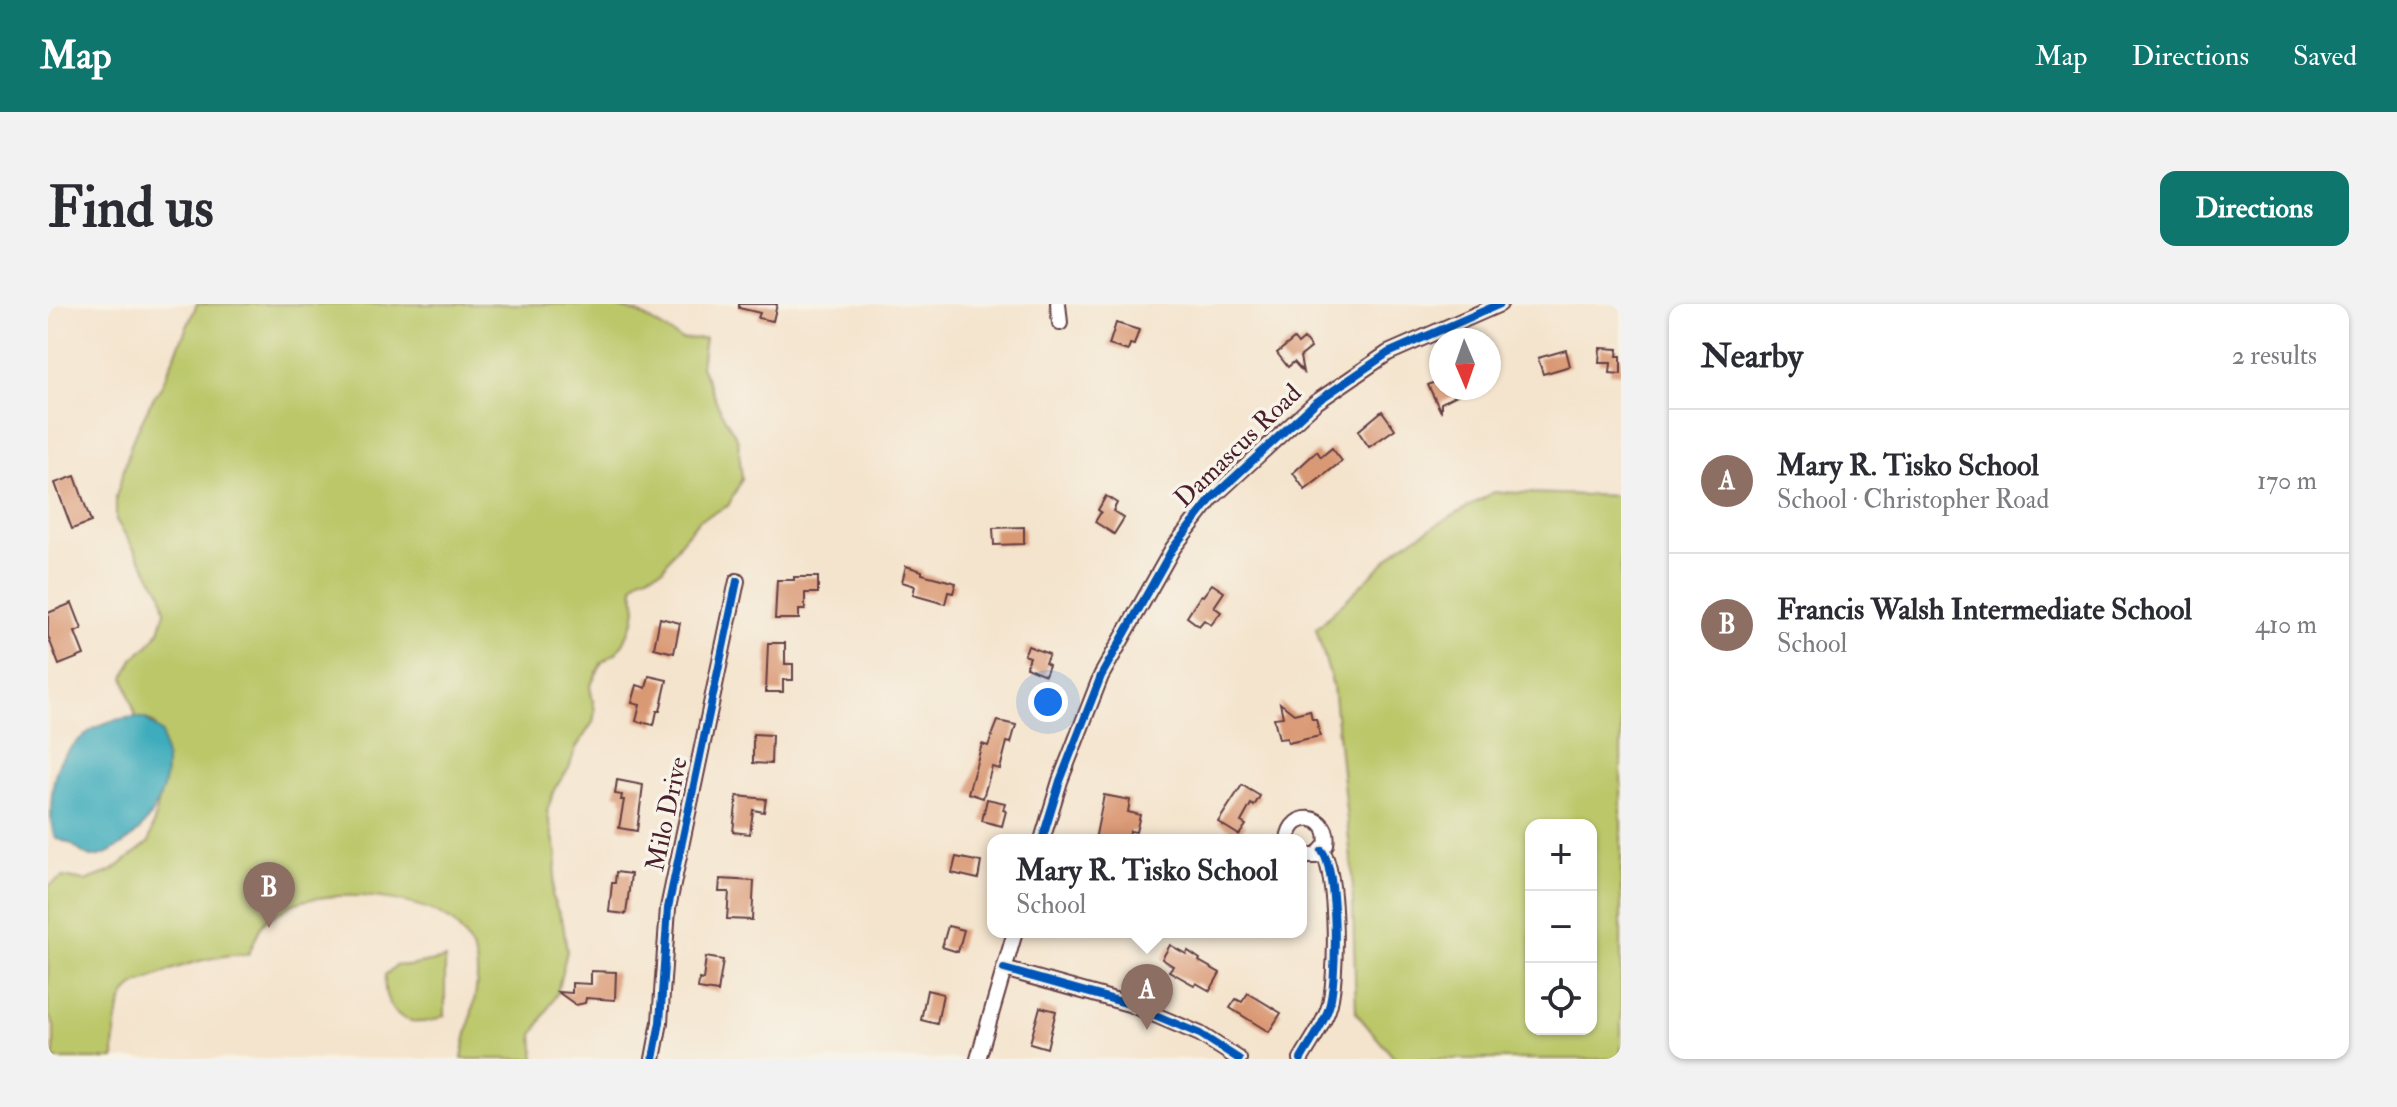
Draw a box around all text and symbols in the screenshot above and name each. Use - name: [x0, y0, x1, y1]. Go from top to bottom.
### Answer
- text: Map: [40, 32, 111, 80]
- text: Map: [2035, 39, 2088, 74]
- text: Directions: [2132, 39, 2249, 74]
- text: Saved: [2293, 39, 2357, 74]
- button: Directions: [2160, 171, 2349, 246]
- text: Find us: [48, 173, 214, 244]
- north arrow: [1429, 328, 1501, 400]
- text: Nearby: [1701, 335, 1803, 378]
- text: 2 results: [2232, 340, 2317, 372]
- street label: Damascus Road: [1168, 377, 1308, 515]
- text: Mary R. Tisko School: [1777, 447, 2039, 484]
- text: A: [1719, 465, 1735, 497]
- text: 170 m: [2257, 465, 2317, 497]
- text: School · Christopher Road: [1777, 484, 2049, 516]
- text: Francis Walsh Intermediate School: [1777, 591, 2192, 628]
- text: B: [1718, 609, 1736, 641]
- text: 410 m: [2255, 609, 2317, 641]
- text: School: [1777, 628, 1847, 660]
- your location: [1028, 682, 1068, 722]
- street label: Milo Drive: [639, 754, 695, 874]
- map controls: [1525, 819, 1597, 1035]
- button: +: [1525, 819, 1597, 891]
- popup: [987, 834, 1307, 938]
- text: Mary R. Tisko School: [1016, 852, 1278, 889]
- pin: B: [243, 862, 295, 928]
- text: School: [1016, 889, 1086, 921]
- button: −: [1525, 891, 1597, 963]
- button: locate: [1525, 963, 1597, 1035]
- pin: A: [1121, 964, 1173, 1030]

